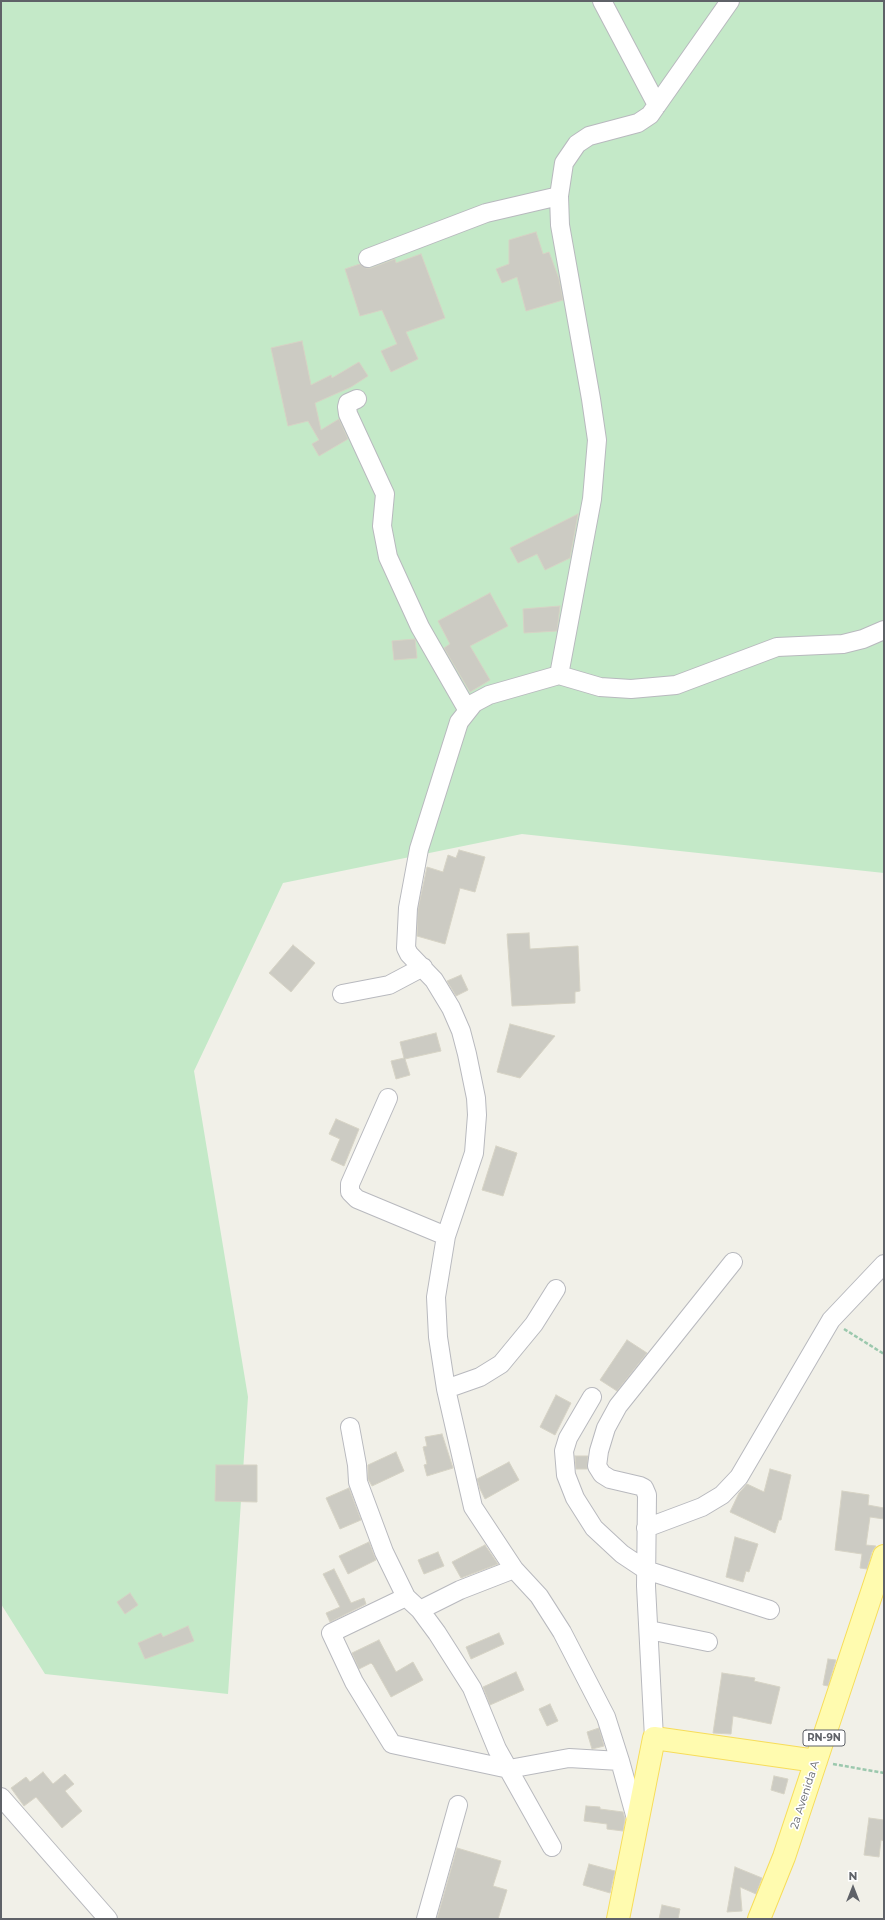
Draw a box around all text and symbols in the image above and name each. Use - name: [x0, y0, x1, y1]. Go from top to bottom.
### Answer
- road number: RN-9N: [803, 1730, 845, 1746]
- street label: 2a Avenida A: [788, 1759, 822, 1831]
- north arrow: [833, 1868, 873, 1908]
- text: N: [849, 1869, 857, 1883]

